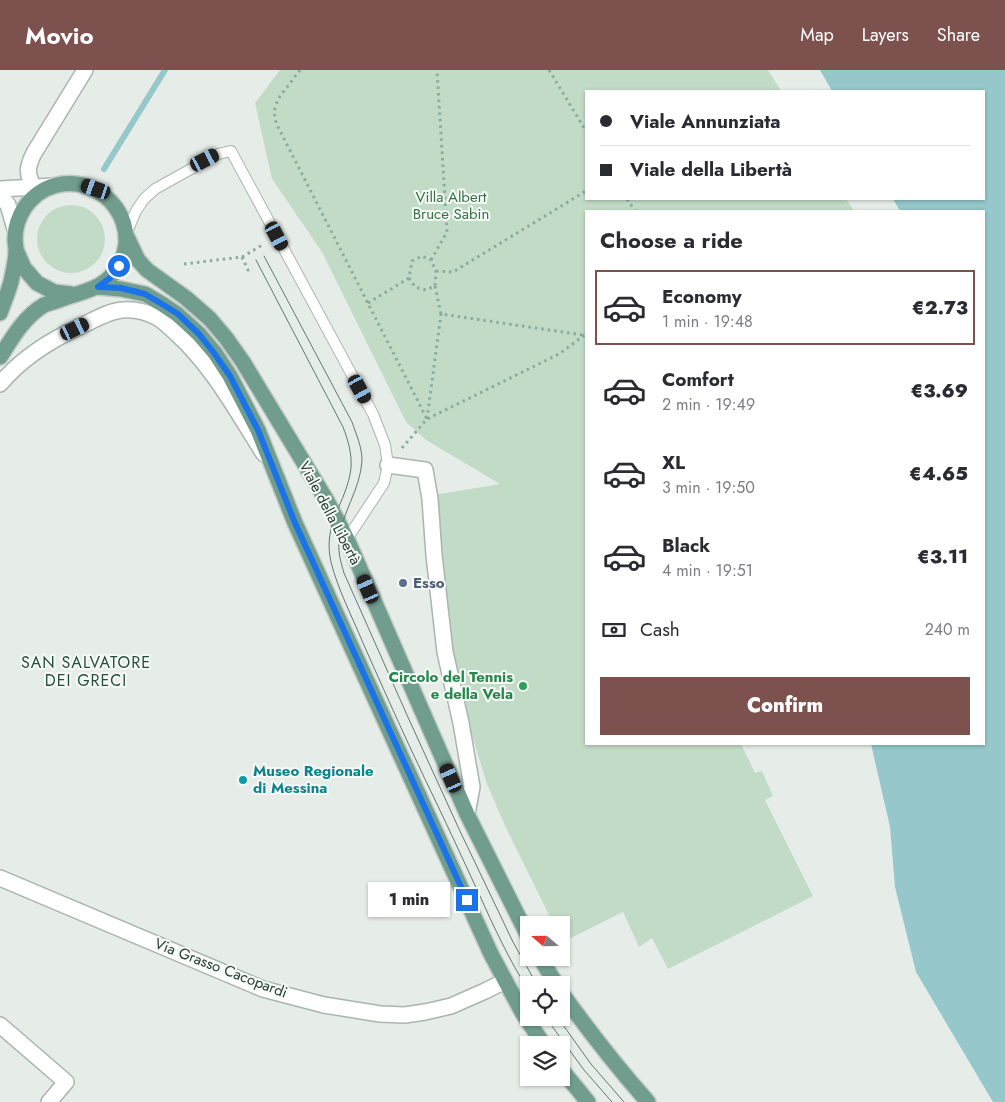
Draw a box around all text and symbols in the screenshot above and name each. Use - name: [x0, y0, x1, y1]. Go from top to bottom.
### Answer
- text: Movio: [25, 18, 94, 53]
- text: Map: [800, 22, 834, 48]
- text: Layers: [862, 22, 909, 48]
- text: Share: [937, 22, 980, 48]
- text: Viale Annunziata: [630, 108, 781, 135]
- car: [188, 147, 221, 173]
- text: Viale della Libertà: [630, 156, 792, 183]
- car: [79, 177, 112, 201]
- park label: Villa Albert Bruce Sabin: [413, 186, 489, 225]
- car: [263, 219, 290, 253]
- text: Choose a ride: [600, 224, 743, 256]
- route start: [108, 255, 130, 277]
- text: Economy: [662, 283, 742, 310]
- icon: car: [602, 285, 647, 330]
- text: €2.73: [912, 294, 968, 321]
- text: 1 min · 19:48: [662, 310, 753, 333]
- car: [58, 316, 91, 342]
- text: Comfort: [662, 366, 734, 393]
- icon: car: [602, 368, 647, 413]
- car: [346, 372, 373, 406]
- text: €3.69: [910, 377, 968, 404]
- text: 2 min · 19:49: [662, 393, 755, 416]
- text: XL: [662, 449, 685, 476]
- icon: car: [602, 451, 647, 496]
- street label: Viale della Libertà: [293, 457, 367, 569]
- text: €4.65: [909, 460, 968, 487]
- text: 3 min · 19:50: [662, 476, 755, 499]
- text: Black: [662, 532, 710, 559]
- icon: car: [602, 534, 647, 579]
- text: €3.11: [917, 543, 968, 570]
- text: 4 min · 19:51: [662, 559, 753, 582]
- car: [355, 572, 380, 606]
- place label: Esso: [413, 572, 445, 594]
- marker: Esso: [397, 577, 409, 589]
- icon: cash: [600, 616, 628, 644]
- text: Cash: [640, 616, 680, 643]
- text: 240 m: [925, 618, 970, 641]
- district label: SAN SALVATORE DEI GRECI: [21, 651, 151, 692]
- place label: Circolo del Tennis e della Vela: [389, 666, 513, 705]
- button: Confirm: [600, 677, 970, 735]
- marker: Circolo del Tennis e della Vela: [517, 680, 529, 692]
- place label: Museo Regionale di Messina: [253, 760, 374, 799]
- car: [438, 761, 463, 795]
- marker: Museo Regionale di Messina: [237, 774, 249, 786]
- callout: 1 min: [367, 882, 450, 918]
- text: 1 min: [389, 888, 429, 911]
- route end: [456, 889, 478, 911]
- north arrow: [520, 916, 570, 966]
- map controls: [520, 916, 570, 1086]
- street label: Via Grasso Cacopardi: [151, 933, 291, 1003]
- button: locate: [520, 976, 570, 1026]
- button: layers: [520, 1036, 570, 1086]

